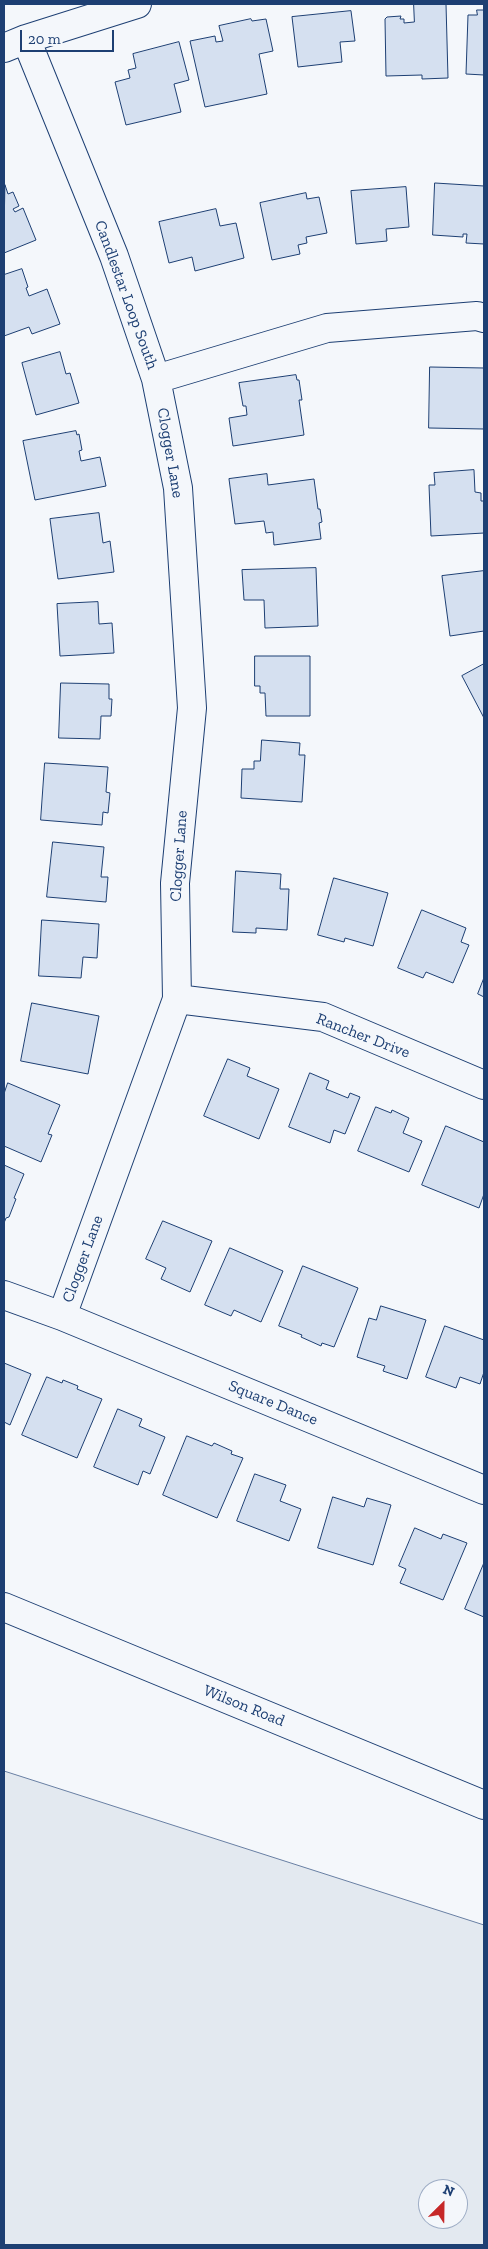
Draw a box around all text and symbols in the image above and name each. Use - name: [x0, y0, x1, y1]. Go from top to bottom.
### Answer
- scale bar: [22, 20, 116, 52]
- text: 20 m: [28, 30, 61, 48]
- street label: Candlestar Loop South: [90, 218, 162, 372]
- street label: Clogger Lane: [153, 406, 187, 500]
- street label: Clogger Lane: [166, 810, 192, 902]
- street label: Rancher Drive: [314, 1009, 412, 1063]
- street label: Clogger Lane: [58, 1213, 108, 1305]
- street label: Square Dance: [226, 1376, 320, 1430]
- street label: Wilson Road: [201, 1681, 287, 1731]
- north arrow: [418, 2179, 468, 2229]
- text: N: [440, 2181, 457, 2201]

